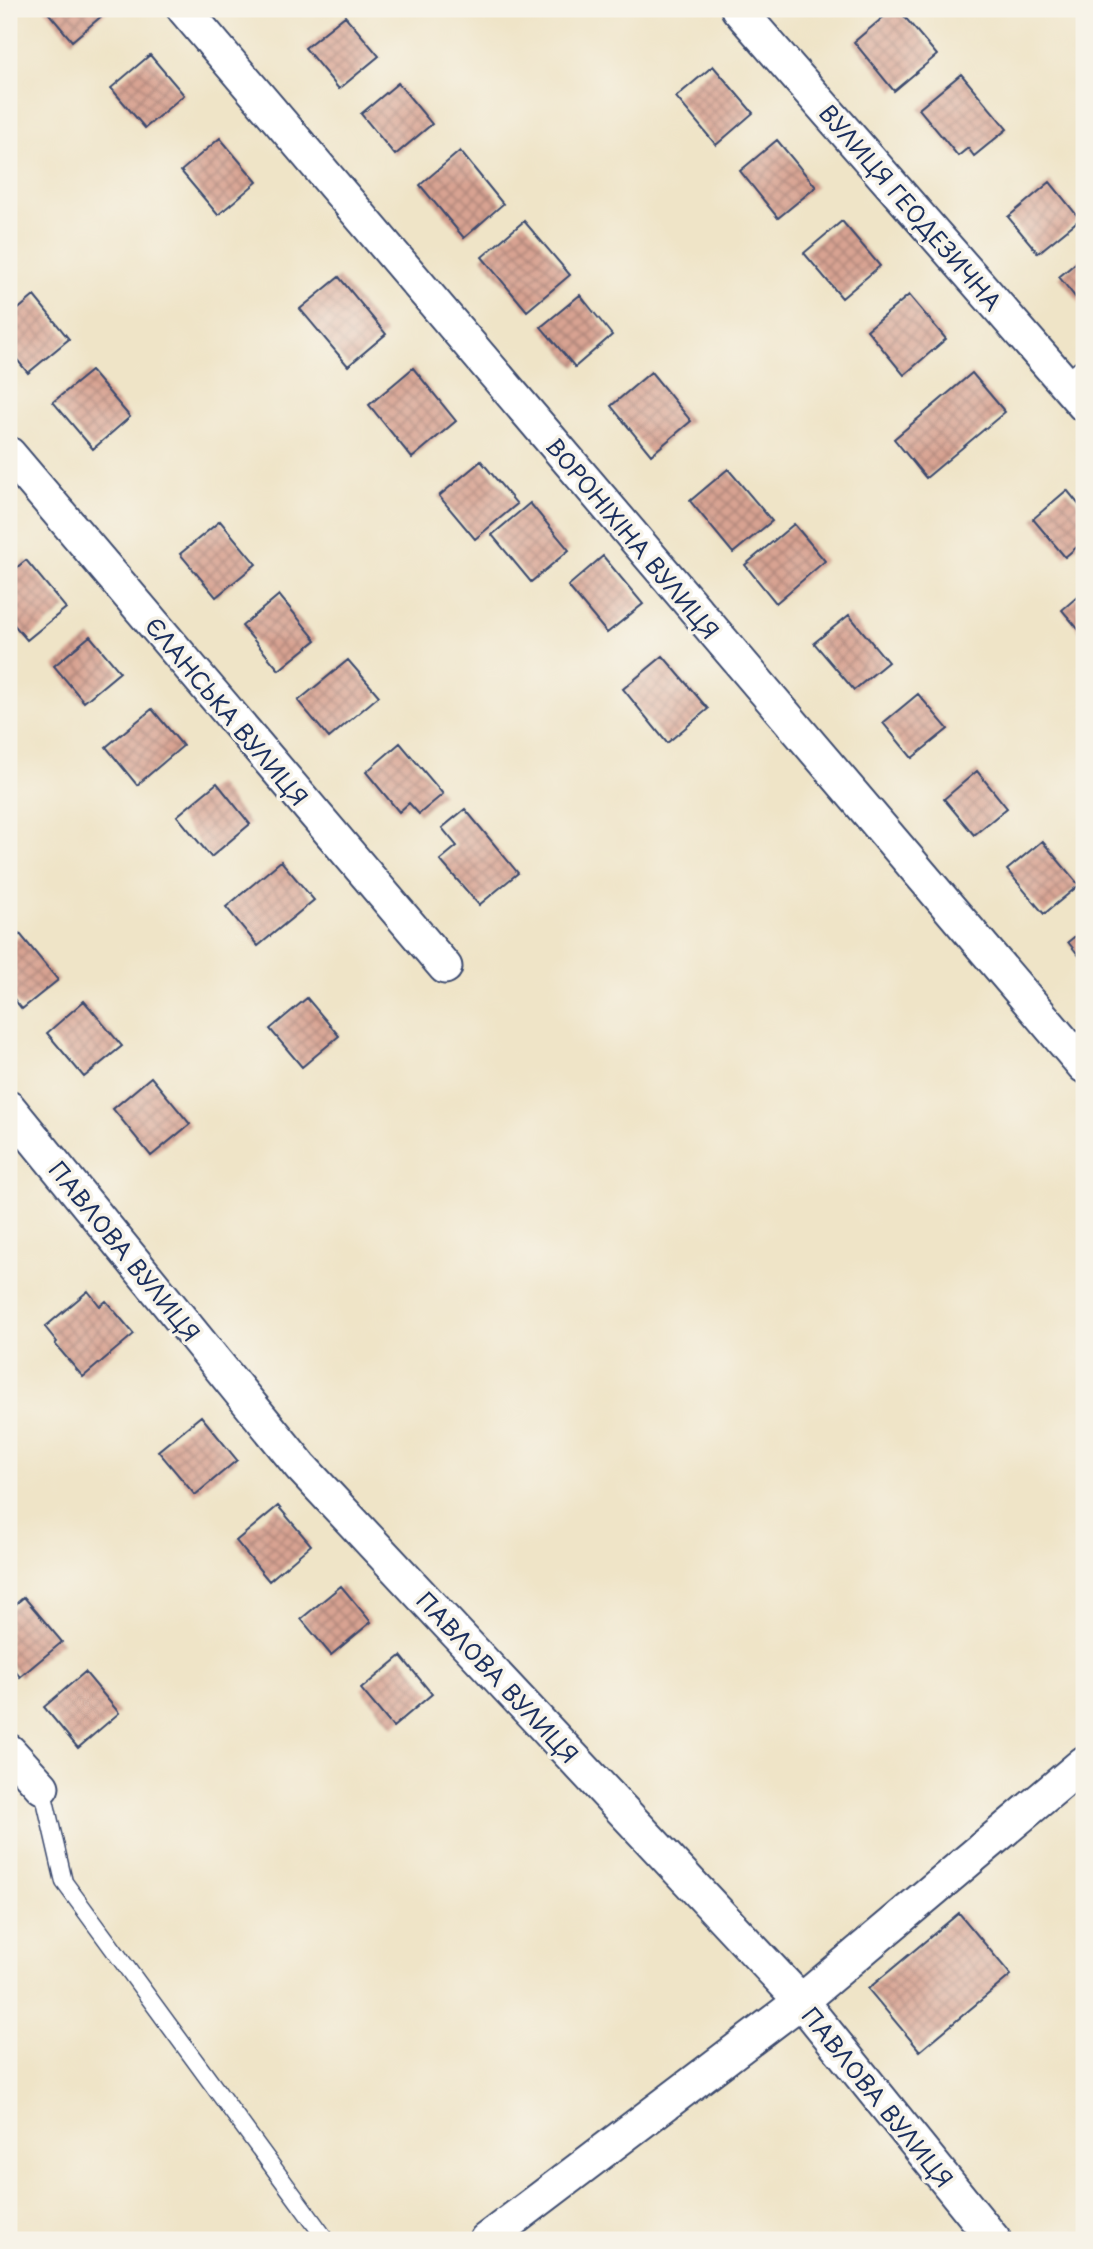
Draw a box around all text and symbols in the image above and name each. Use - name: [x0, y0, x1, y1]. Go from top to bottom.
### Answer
- street label: ВУЛИЦЯ ГЕОДЕЗИЧНА: [811, 96, 1011, 318]
- street label: ВОРОНІХІНА ВУЛИЦЯ: [538, 430, 728, 646]
- street label: ЄЛАНСЬКА ВУЛИЦЯ: [137, 609, 317, 813]
- street label: ПАВЛОВА ВУЛИЦЯ: [41, 1153, 209, 1349]
- street label: ПАВЛОВА ВУЛИЦЯ: [409, 1583, 587, 1771]
- street label: ПАВЛОВА ВУЛИЦЯ: [794, 1999, 962, 2195]

